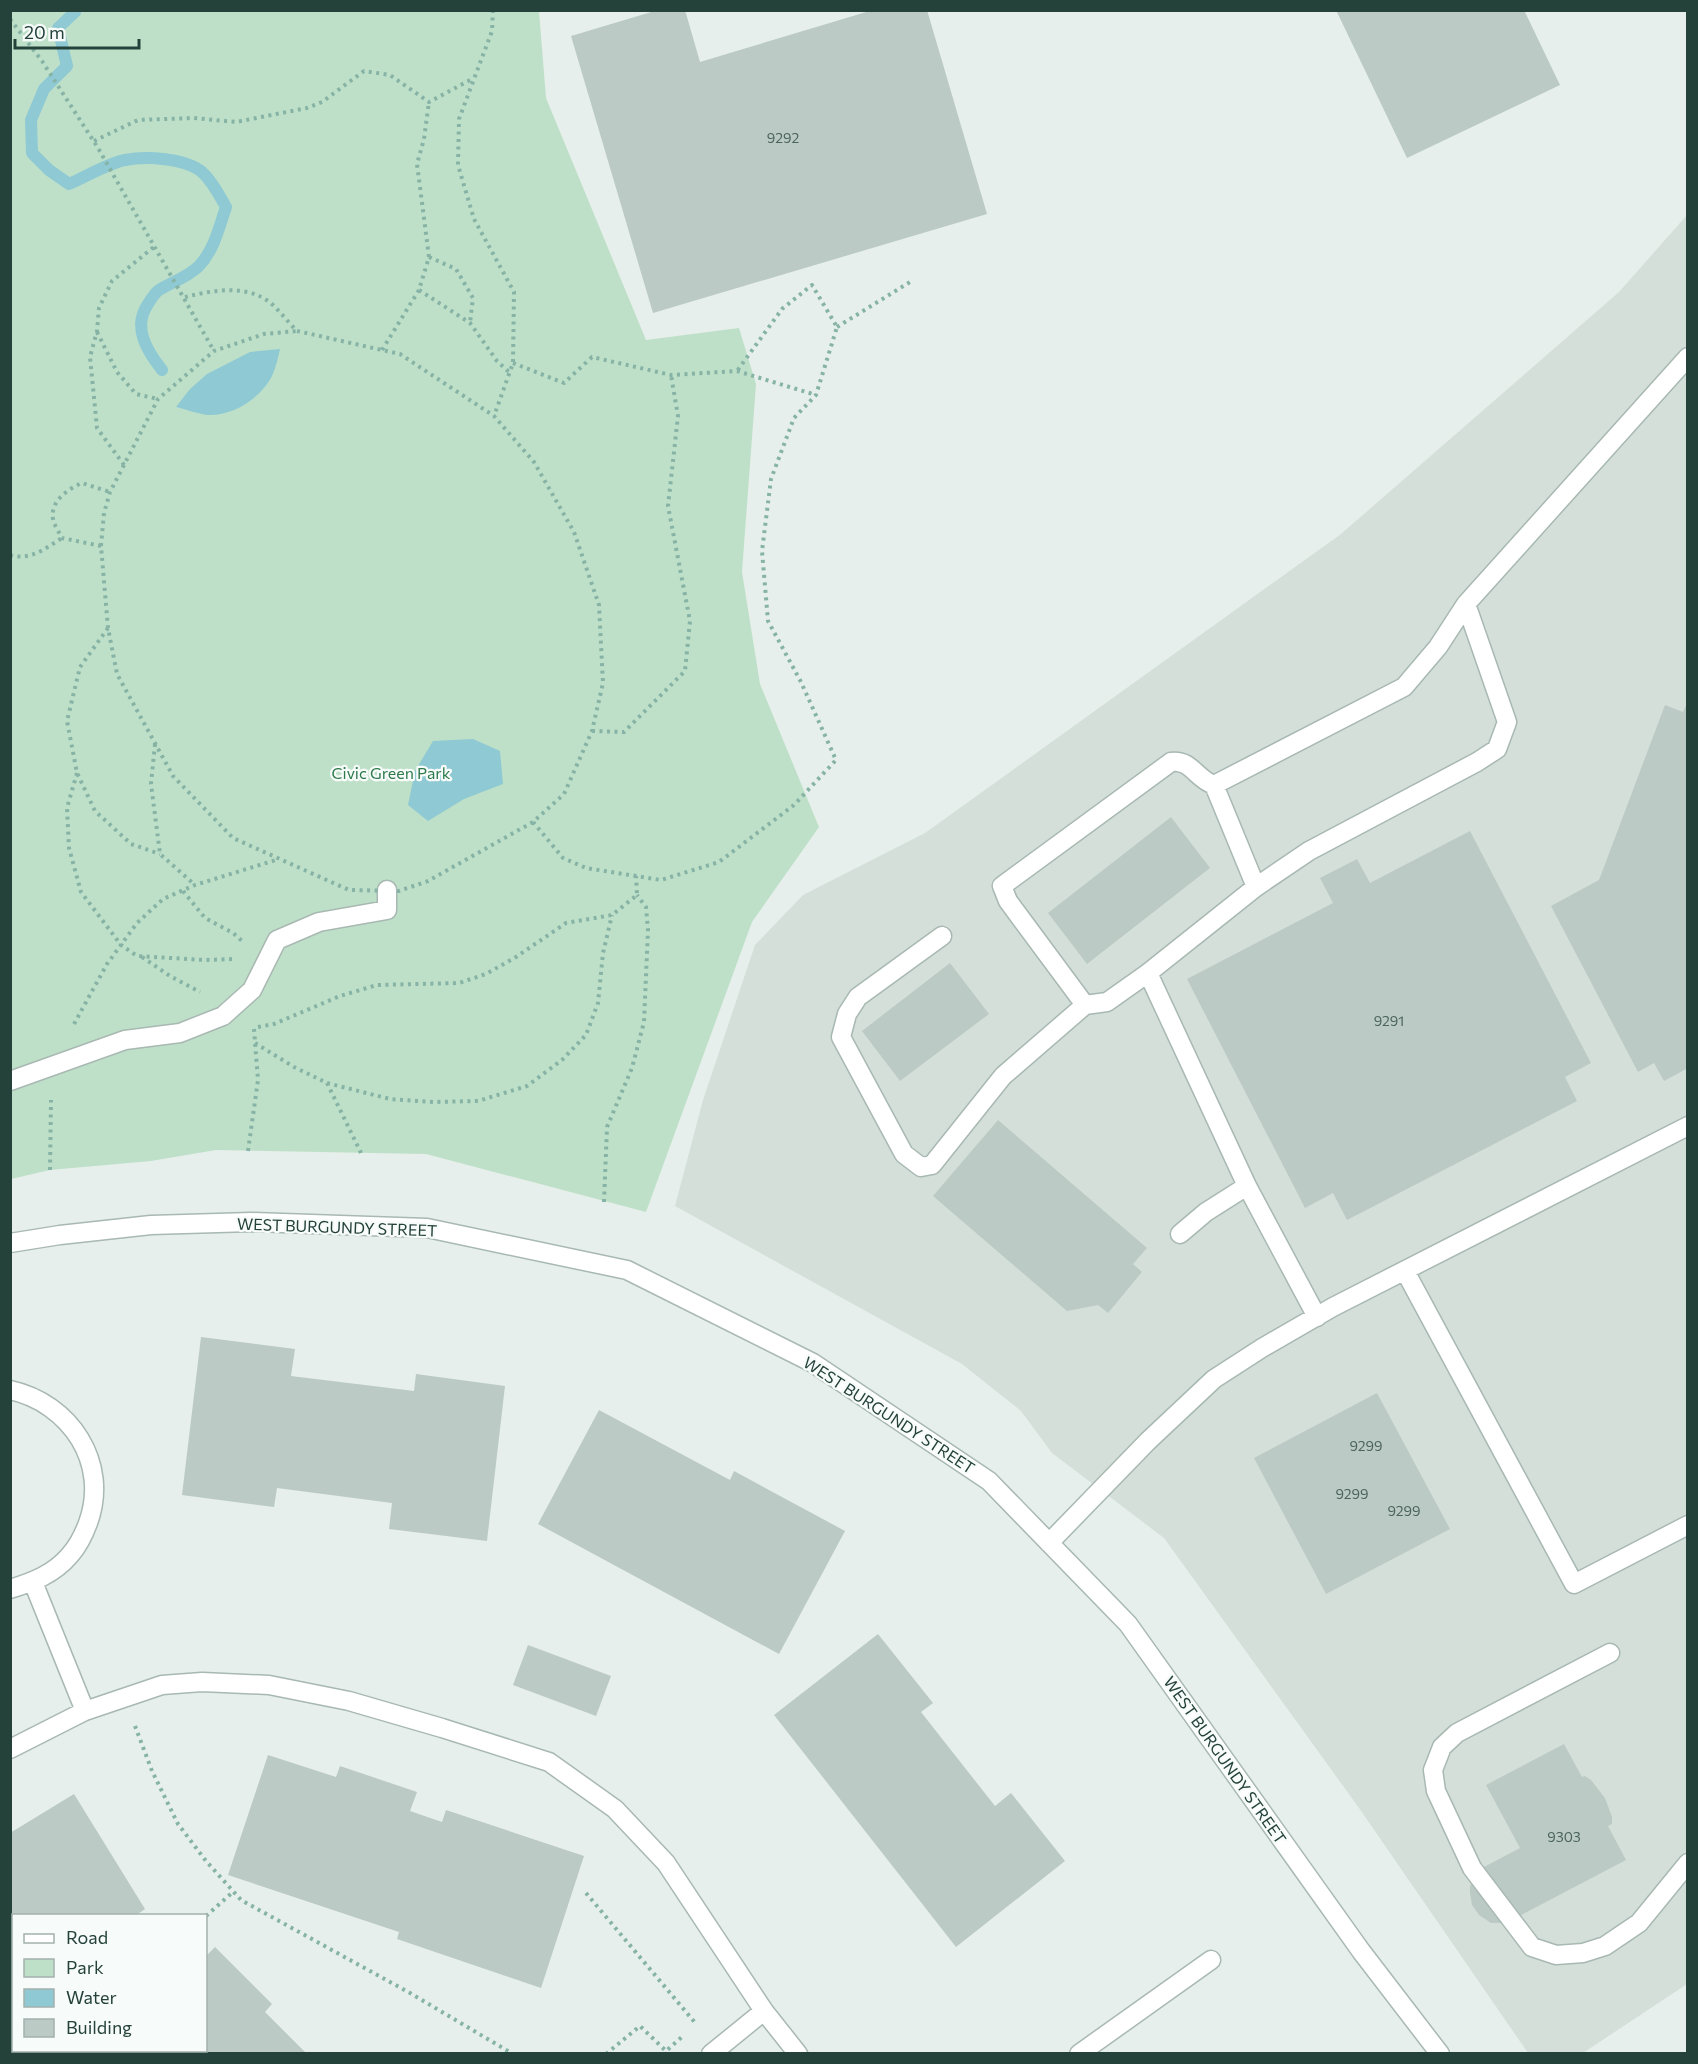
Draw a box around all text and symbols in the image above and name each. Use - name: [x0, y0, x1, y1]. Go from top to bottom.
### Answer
- scale bar: [15, 12, 140, 50]
- text: 20 m: [24, 21, 65, 43]
- house number: 9292: [767, 129, 799, 146]
- park label: Civic Green Park: [332, 763, 451, 782]
- house number: 9291: [1374, 1012, 1404, 1029]
- street label: WEST BURGUNDY STREET: [237, 1214, 437, 1239]
- street label: WEST BURGUNDY STREET: [800, 1352, 978, 1477]
- house number: 9299: [1349, 1437, 1383, 1454]
- house number: 9299: [1335, 1485, 1369, 1502]
- house number: 9299: [1387, 1502, 1421, 1519]
- street label: WEST BURGUNDY STREET: [1160, 1672, 1291, 1847]
- house number: 9303: [1547, 1828, 1581, 1845]
- legend: [12, 1914, 207, 2052]
- text: Road: [66, 1926, 108, 1948]
- text: Park: [66, 1956, 104, 1978]
- text: Water: [66, 1986, 117, 2008]
- text: Building: [66, 2016, 132, 2038]

